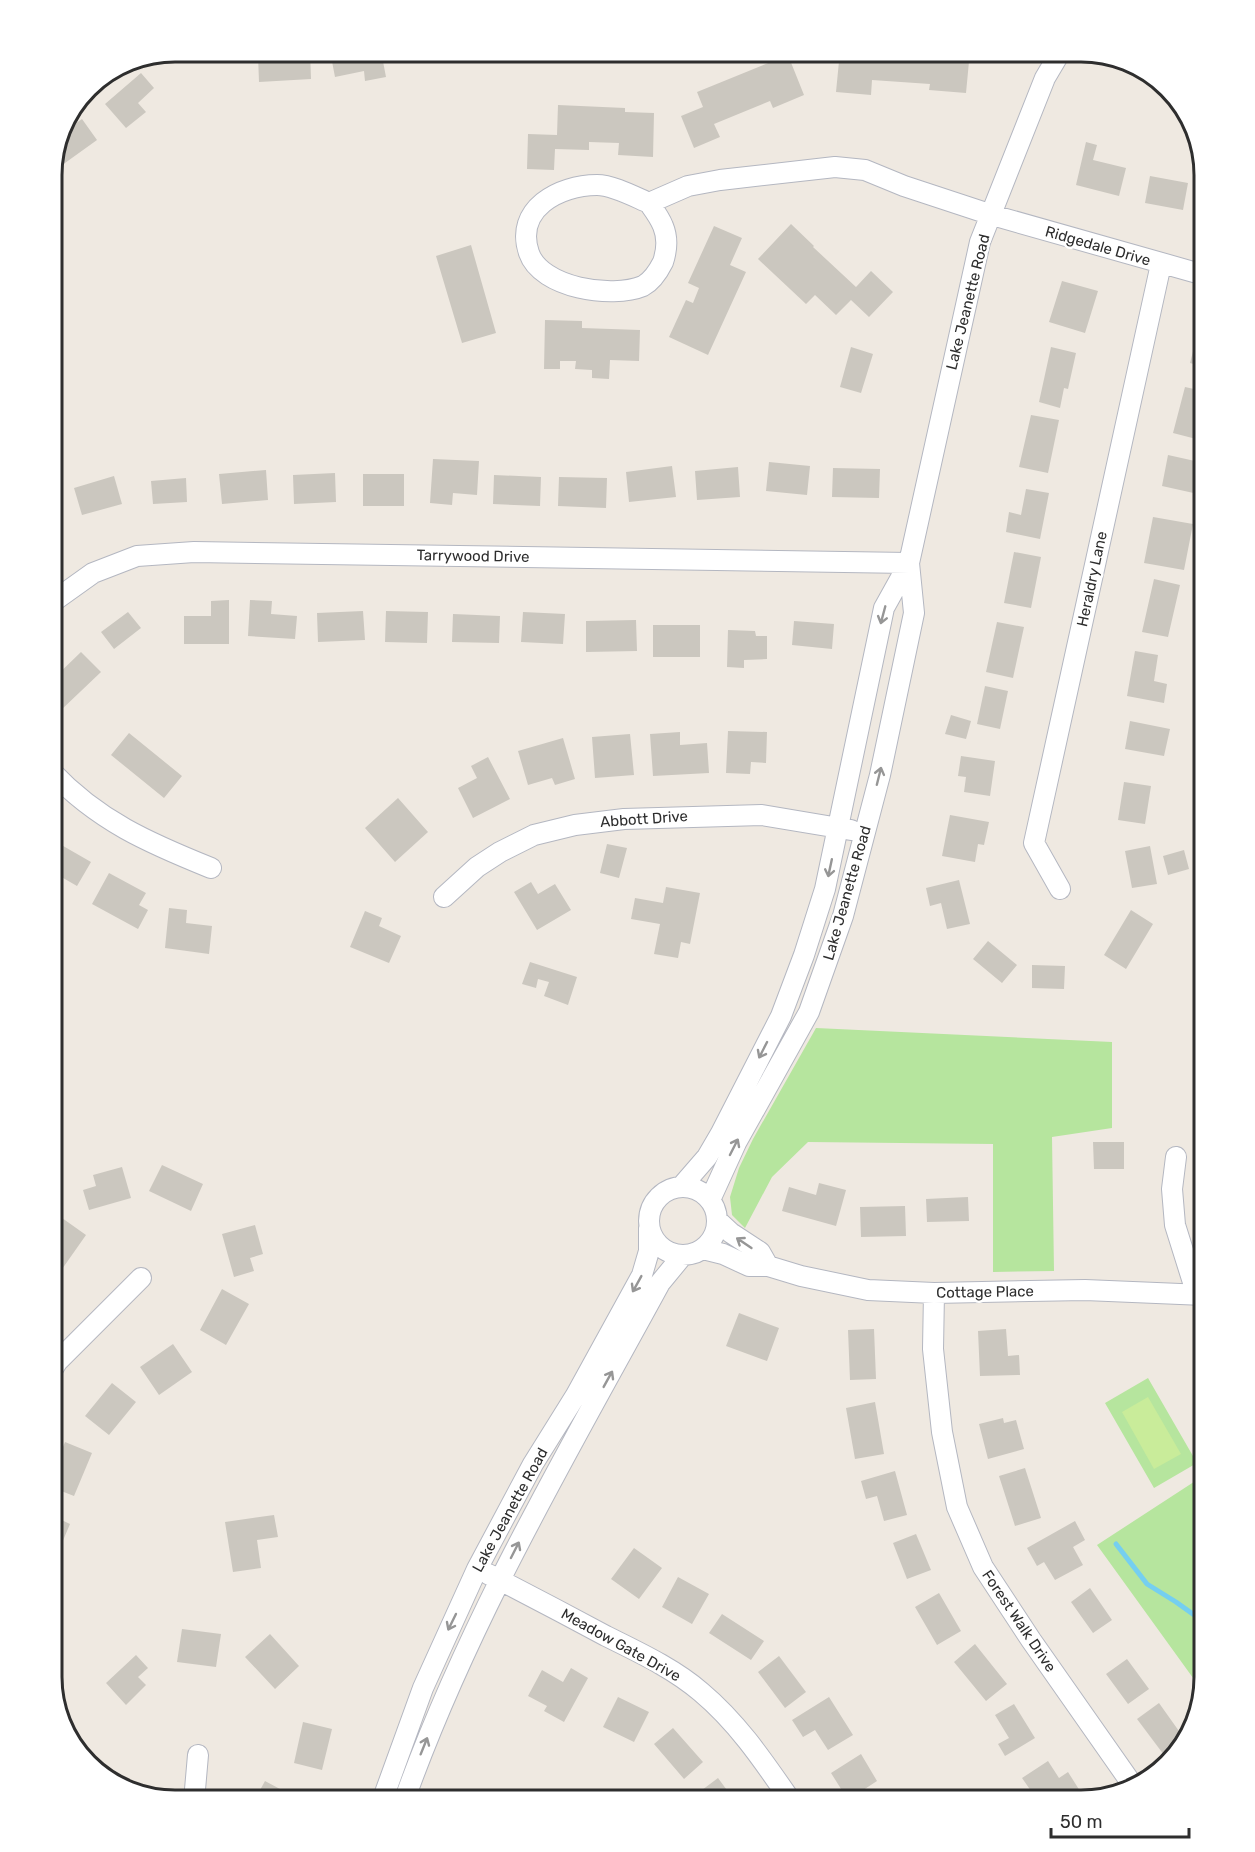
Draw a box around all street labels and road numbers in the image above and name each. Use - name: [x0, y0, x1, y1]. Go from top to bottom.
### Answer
- street label: Ridgedale Drive: [1043, 222, 1153, 270]
- street label: Lake Jeanette Road: [942, 232, 994, 372]
- street label: Heraldry Lane: [1073, 530, 1111, 628]
- street label: Tarrywood Drive: [416, 546, 530, 566]
- street label: Abbott Drive: [600, 807, 688, 831]
- street label: Lake Jeanette Road: [819, 824, 875, 962]
- street label: Cottage Place: [936, 1282, 1034, 1302]
- street label: Lake Jeanette Road: [468, 1445, 552, 1575]
- street label: Forest Walk Drive: [978, 1567, 1060, 1675]
- street label: Meadow Gate Drive: [558, 1605, 684, 1685]

